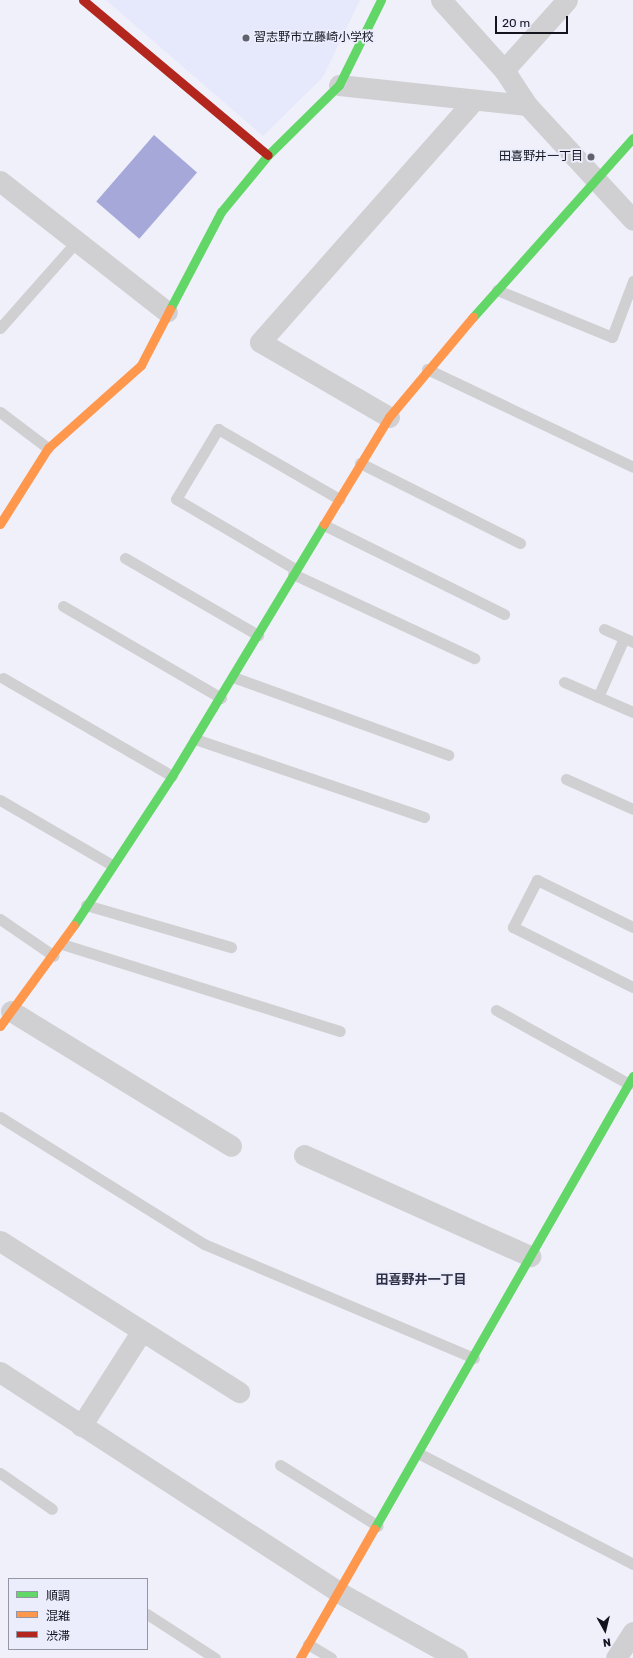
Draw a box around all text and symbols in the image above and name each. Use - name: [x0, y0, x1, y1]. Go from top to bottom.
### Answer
- scale bar: [497, 8, 570, 34]
- text: 20 m: [502, 16, 530, 30]
- place label: 習志野市立藤崎小学校: [254, 31, 374, 45]
- marker: 習志野市立藤崎小学校: [241, 33, 251, 43]
- place label: 田喜野井一丁目: [499, 150, 583, 164]
- marker: 田喜野井一丁目: [586, 152, 596, 162]
- district label: 田喜野井一丁目: [376, 1272, 466, 1288]
- legend: [8, 1578, 148, 1650]
- text: 順調: [46, 1589, 70, 1603]
- text: 混雑: [46, 1609, 70, 1623]
- north arrow: [585, 1610, 625, 1650]
- text: 渋滞: [46, 1629, 70, 1643]
- text: N: [602, 1635, 612, 1649]

